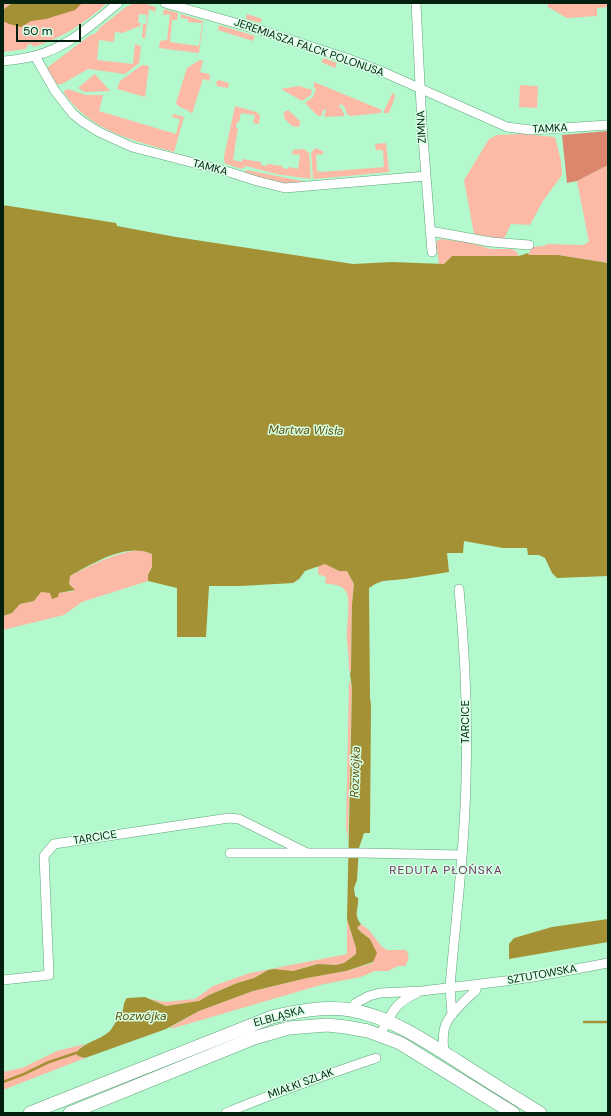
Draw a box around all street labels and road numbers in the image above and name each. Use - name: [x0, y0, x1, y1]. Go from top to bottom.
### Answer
- street label: JEREMIASZA FALCK POLONUSA: [232, 16, 386, 80]
- street label: ZIMNA: [415, 110, 429, 144]
- street label: TAMKA: [532, 121, 568, 137]
- street label: TAMKA: [191, 157, 229, 179]
- street label: TARCICE: [459, 700, 473, 744]
- street label: TARCICE: [72, 828, 118, 848]
- street label: SZTUTOWSKA: [506, 962, 578, 988]
- street label: ELBLĄSKA: [252, 1004, 306, 1030]
- street label: MIAŁKI SZLAK: [266, 1066, 336, 1102]

